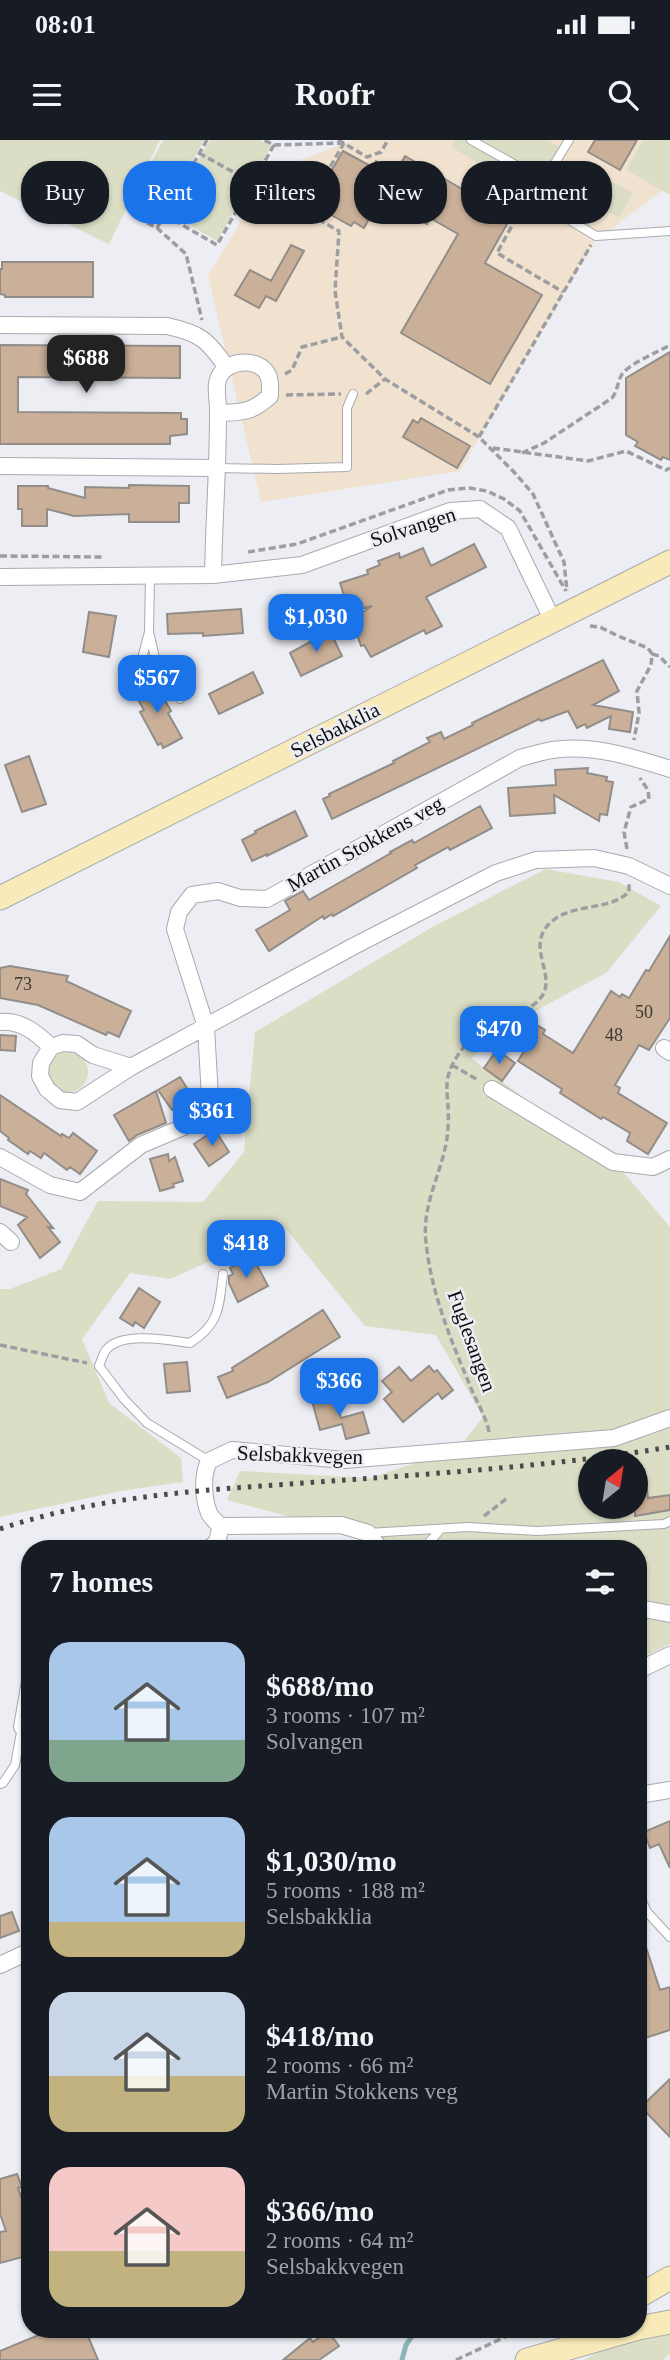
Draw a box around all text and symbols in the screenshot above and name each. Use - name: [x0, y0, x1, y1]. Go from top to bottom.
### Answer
- text: 08:01: [35, 10, 96, 39]
- icon: menu: [28, 76, 66, 114]
- text: Roofr: [295, 76, 375, 112]
- icon: search: [604, 76, 642, 114]
- chip: Buy: [21, 161, 109, 224]
- chip: Rent: [123, 161, 216, 224]
- chip: Filters: [230, 161, 340, 224]
- chip: New: [354, 161, 447, 224]
- chip: Apartment: [461, 161, 612, 224]
- pin: $688: [45, 336, 127, 395]
- text: $688: [63, 345, 109, 370]
- street label: Solvangen: [367, 502, 459, 552]
- pin: $1,030: [259, 594, 373, 654]
- text: $1,030: [284, 604, 348, 629]
- pin: $567: [116, 656, 198, 715]
- text: $567: [134, 665, 180, 690]
- street label: Selsbakklia: [286, 697, 384, 763]
- street label: Martin Stokkens veg: [283, 791, 448, 897]
- house number: 73: [14, 974, 32, 994]
- house number: 50: [635, 1002, 653, 1022]
- pin: $470: [458, 1006, 540, 1066]
- text: $470: [476, 1016, 522, 1041]
- house number: 48: [605, 1025, 623, 1045]
- pin: $361: [171, 1088, 253, 1148]
- text: $361: [189, 1098, 235, 1123]
- pin: $418: [205, 1220, 287, 1280]
- text: $418: [223, 1230, 269, 1255]
- street label: Fuglesangen: [443, 1287, 502, 1395]
- pin: $366: [298, 1358, 380, 1418]
- text: $366: [316, 1368, 362, 1393]
- street label: Selsbakkvegen: [237, 1441, 364, 1469]
- north arrow: [578, 1449, 648, 1519]
- map controls: [578, 1449, 648, 1519]
- icon: filters: [581, 1563, 619, 1601]
- text: 7 homes: [49, 1565, 153, 1598]
- text: $688/mo: [266, 1669, 374, 1702]
- icon: home: [105, 1670, 189, 1754]
- text: 3 rooms · 107 m²: [266, 1703, 425, 1728]
- text: Solvangen: [266, 1729, 363, 1754]
- text: $1,030/mo: [266, 1844, 397, 1877]
- icon: home: [105, 1845, 189, 1929]
- text: 5 rooms · 188 m²: [266, 1878, 425, 1903]
- text: Selsbakklia: [266, 1904, 372, 1929]
- text: $418/mo: [266, 2019, 374, 2052]
- icon: home: [105, 2020, 189, 2104]
- text: 2 rooms · 66 m²: [266, 2053, 413, 2078]
- text: Martin Stokkens veg: [266, 2079, 458, 2104]
- text: $366/mo: [266, 2194, 374, 2227]
- icon: home: [105, 2195, 189, 2279]
- text: 2 rooms · 64 m²: [266, 2228, 413, 2253]
- text: Selsbakkvegen: [266, 2254, 404, 2279]

